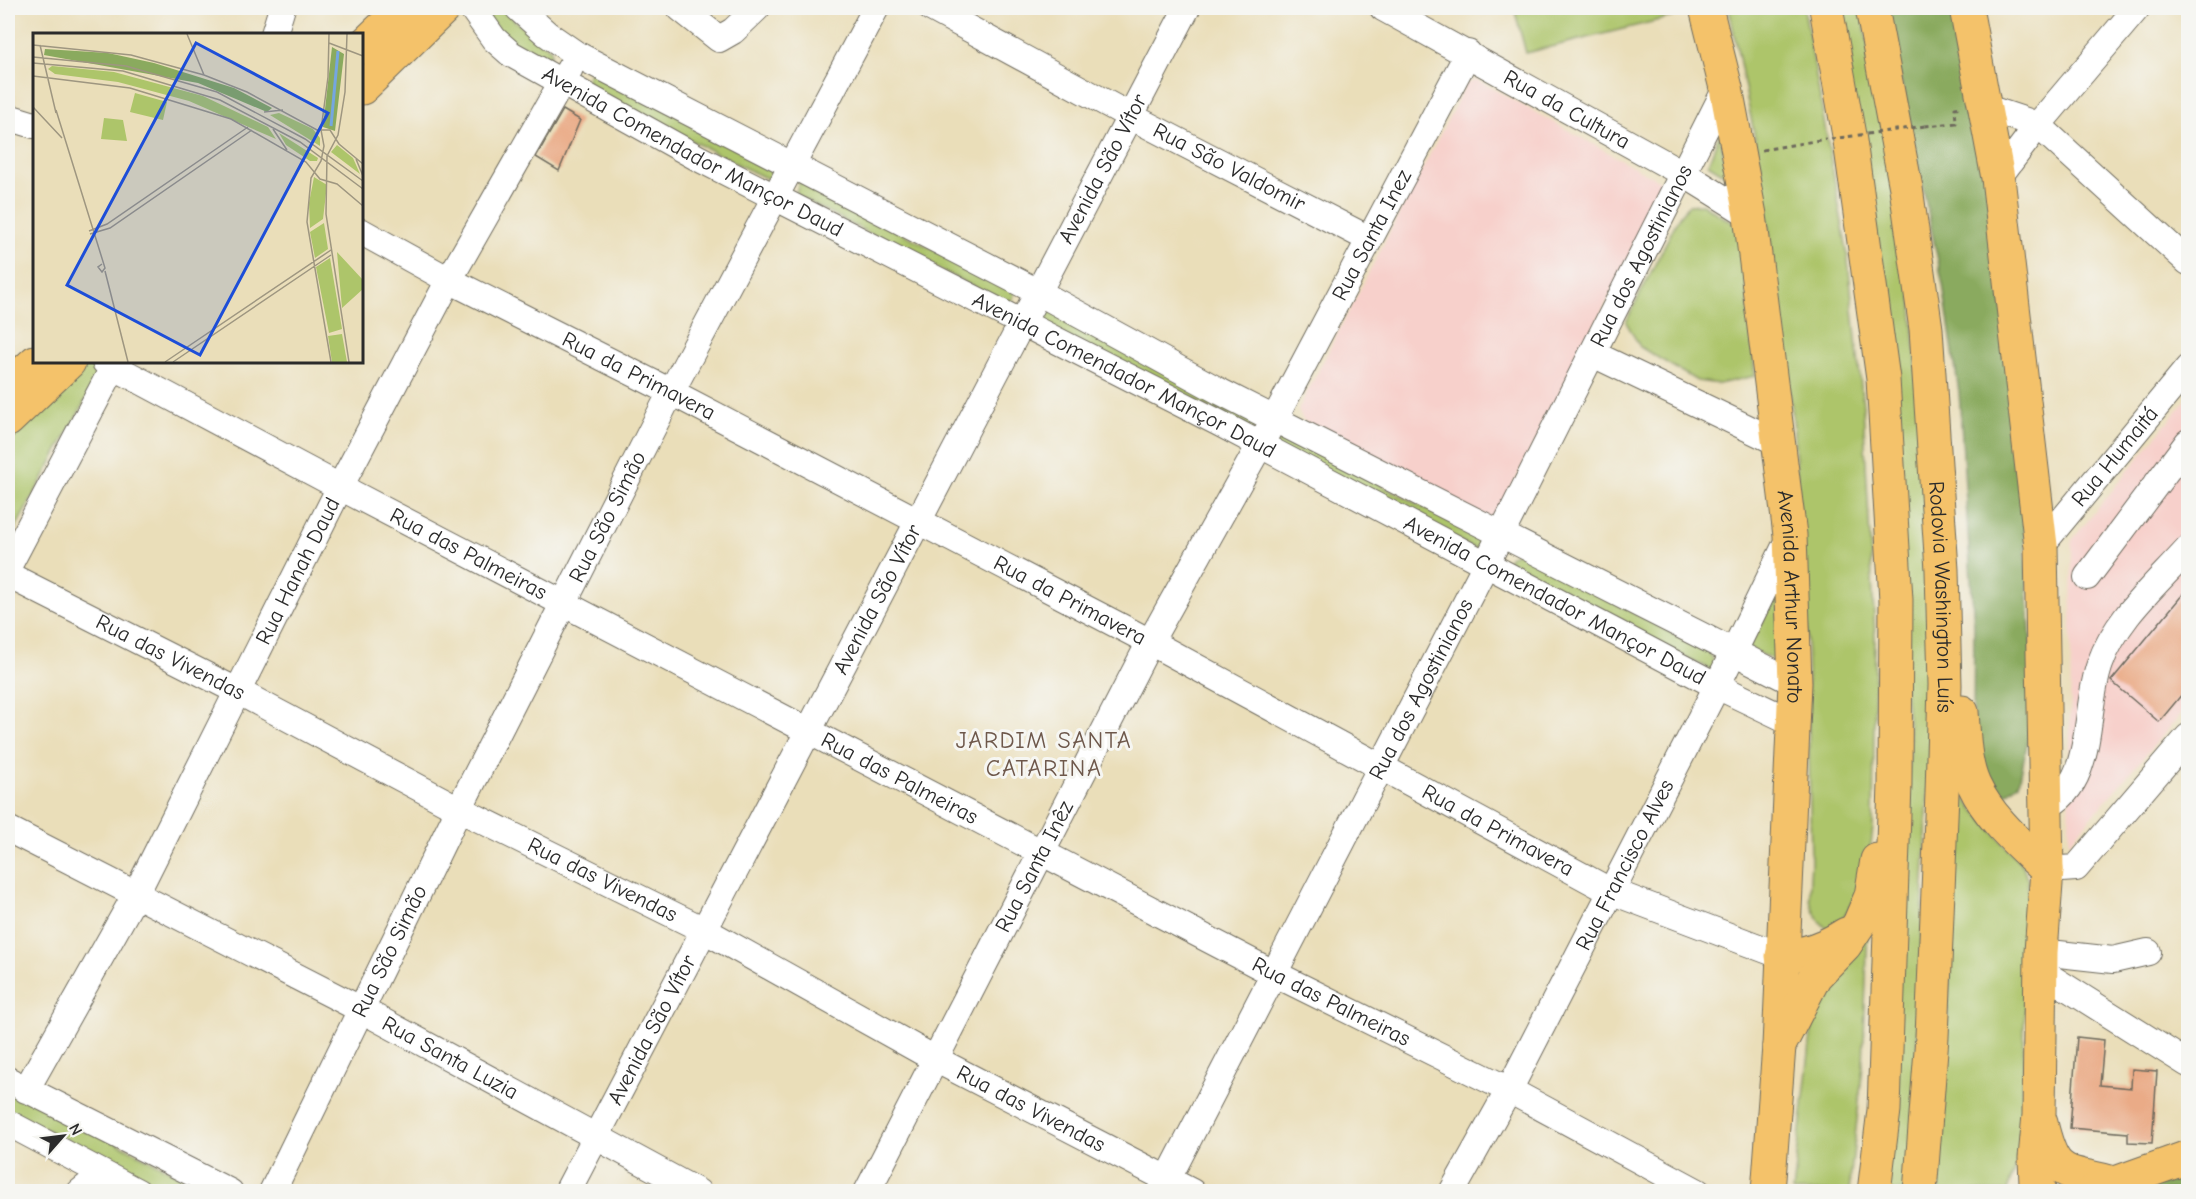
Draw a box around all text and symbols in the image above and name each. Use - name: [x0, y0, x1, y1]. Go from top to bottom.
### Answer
- inset map: [33, 33, 363, 363]
- street label: Avenida Comendador Mançor Daud: [537, 61, 848, 243]
- street label: Rua da Cultura: [1499, 64, 1635, 155]
- street label: Avenida São Vítor: [1053, 89, 1153, 248]
- street label: Rua São Valdomir: [1149, 117, 1310, 217]
- street label: Rua dos Agostinianos: [1585, 161, 1698, 351]
- street label: Rua Santa Inez: [1326, 165, 1417, 305]
- street label: Avenida Comendador Mançor Daud: [968, 287, 1280, 464]
- street label: Rua da Primavera: [558, 326, 720, 426]
- street label: Rua Humaitá: [2066, 401, 2164, 512]
- street label: Rua São Simão: [563, 447, 652, 587]
- street label: Rodovia Washington Luís: [1923, 480, 1958, 713]
- street label: Avenida Arthur Nonato: [1771, 488, 1808, 704]
- street label: Rua Hanah Daud: [250, 493, 346, 649]
- street label: Rua das Palmeiras: [386, 502, 551, 605]
- street label: Avenida Comendador Mançor Daud: [1400, 510, 1710, 691]
- street label: Avenida São Vítor: [827, 520, 927, 679]
- street label: Rua da Primavera: [989, 550, 1151, 651]
- street label: Rua dos Agostinianos: [1364, 594, 1479, 784]
- street label: Rua das Vivendas: [92, 609, 249, 706]
- district label: JARDIM SANTA CATARINA: [956, 726, 1132, 782]
- street label: Rua das Palmeiras: [817, 727, 982, 830]
- street label: Rua Francisco Alves: [1570, 775, 1680, 955]
- street label: Rua da Primavera: [1418, 779, 1578, 882]
- street label: Rua Santa Inêz: [990, 796, 1079, 937]
- street label: Rua das Vivendas: [523, 832, 681, 928]
- street label: Rua São Simão: [346, 881, 433, 1022]
- street label: Avenida São Vítor: [602, 950, 702, 1109]
- street label: Rua das Palmeiras: [1248, 951, 1414, 1052]
- street label: Rua Santa Luzia: [378, 1010, 523, 1105]
- street label: Rua das Vivendas: [952, 1060, 1110, 1158]
- north arrow: [33, 1106, 93, 1166]
- text: N: [65, 1121, 86, 1138]

